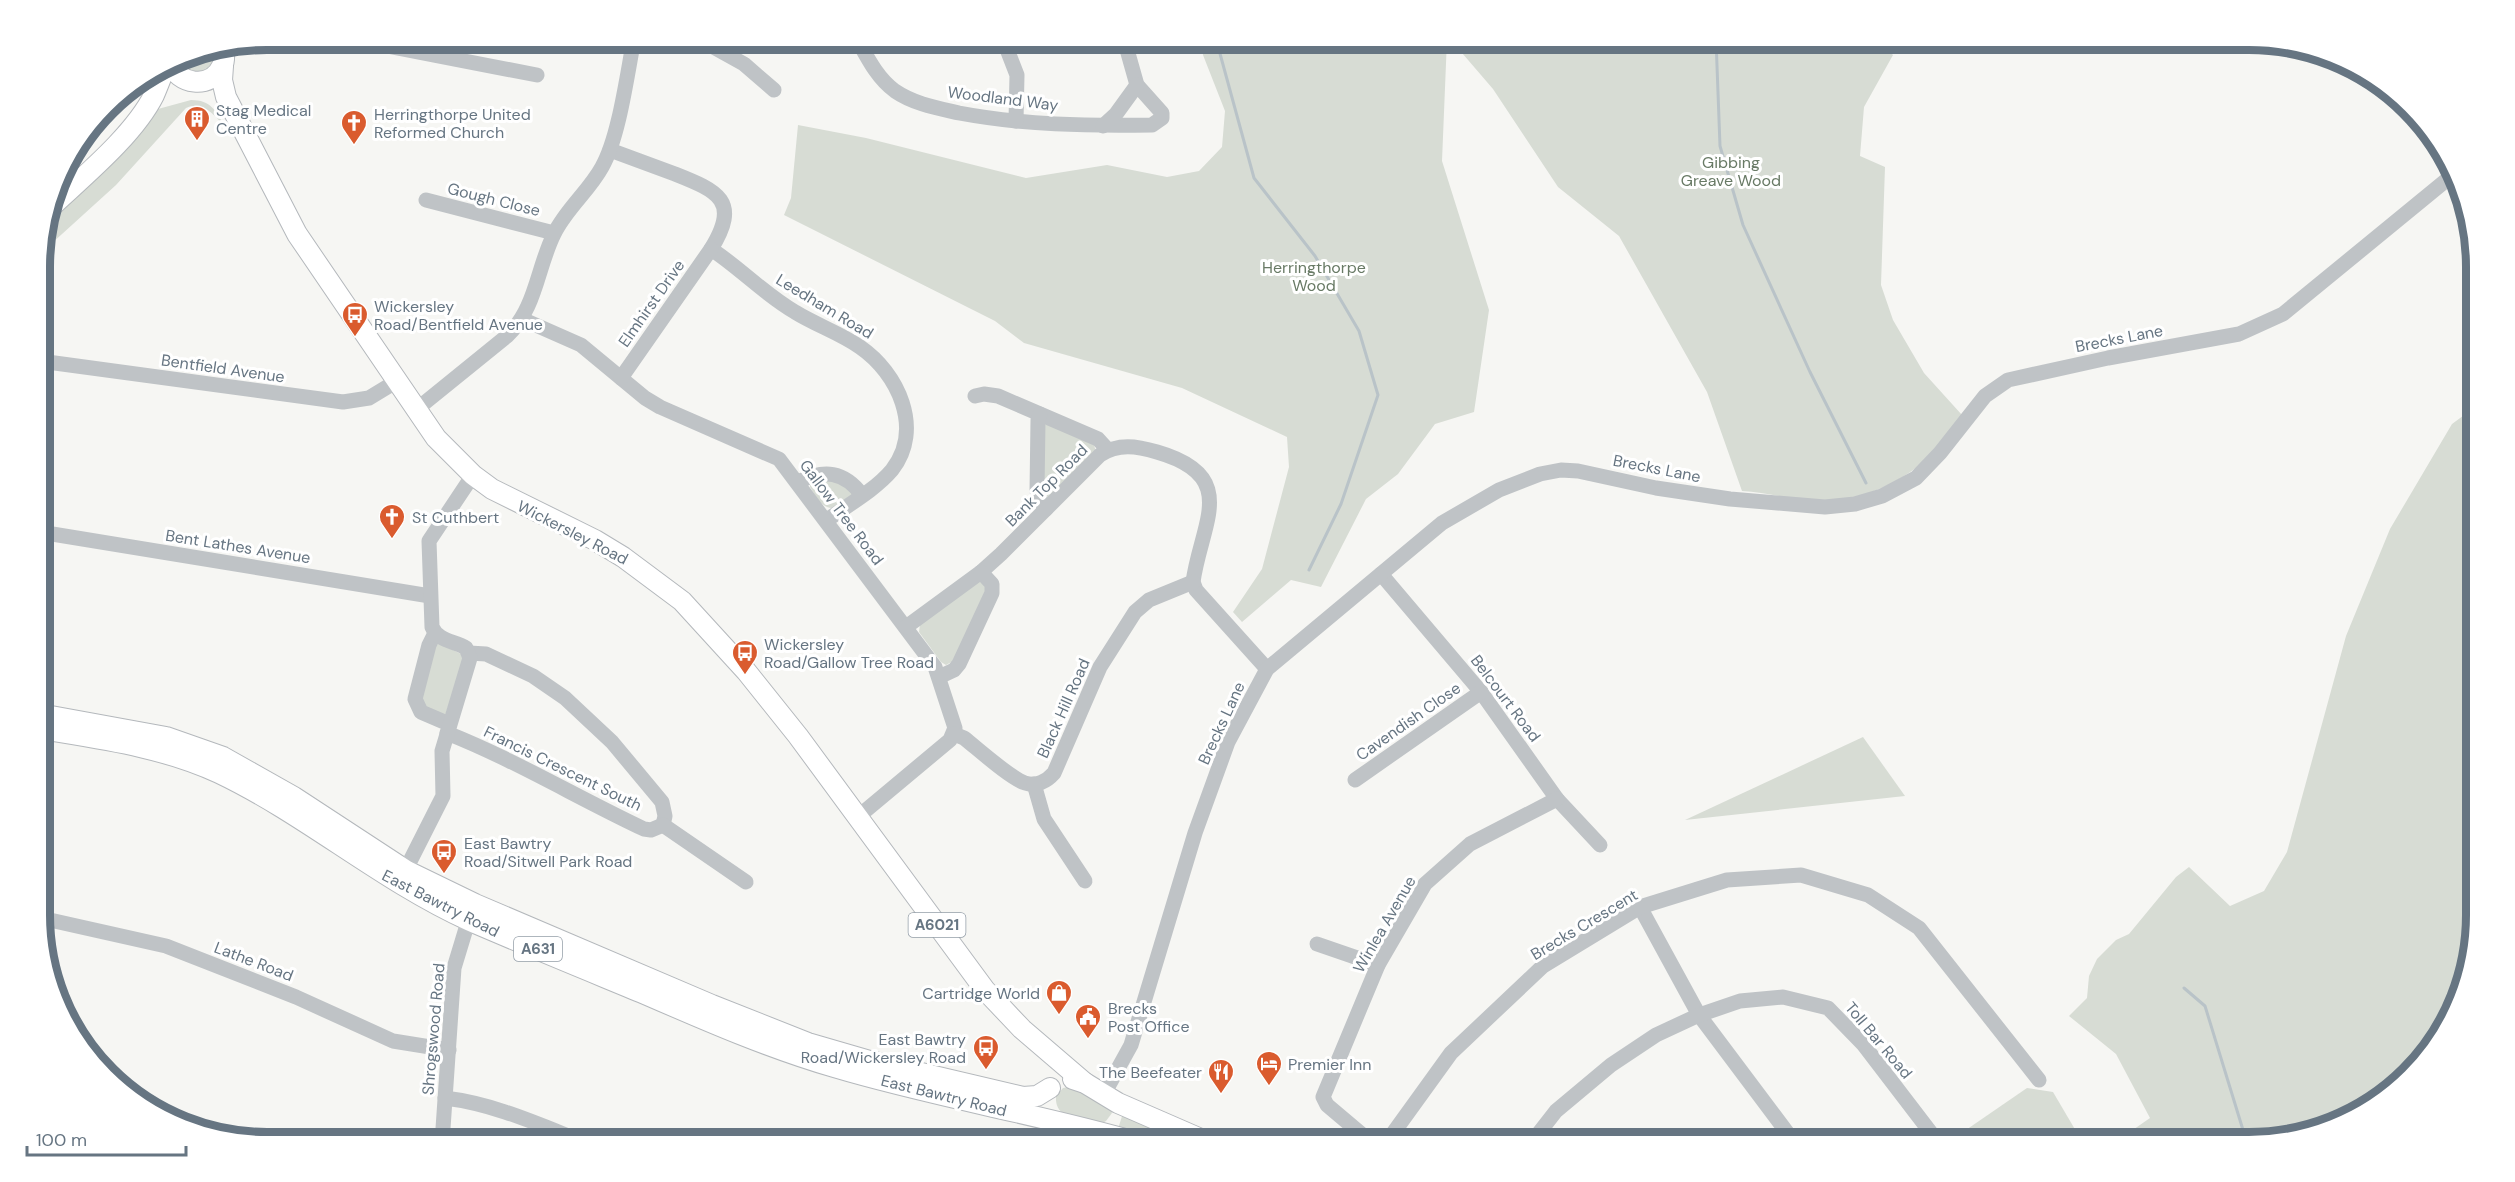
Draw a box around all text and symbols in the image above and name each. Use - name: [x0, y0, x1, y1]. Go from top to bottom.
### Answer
- street label: Woodland Way: [946, 81, 1060, 116]
- place label: Stag Medical Centre: [216, 100, 311, 139]
- building icon: Stag Medical Centre: [182, 104, 212, 142]
- place label: Herringthorpe United Reformed Church: [374, 104, 531, 143]
- church icon: Herringthorpe United Reformed Church: [339, 108, 369, 146]
- park label: Gibbing Greave Wood: [1681, 152, 1781, 191]
- street label: Gough Close: [445, 178, 542, 221]
- street label: Elmhirst Drive: [614, 256, 689, 351]
- park label: Herringthorpe Wood: [1262, 257, 1366, 296]
- street label: Leedham Road: [772, 269, 877, 344]
- place label: Wickersley Road/Bentfield Avenue: [374, 296, 543, 335]
- bus stop icon: Wickersley Road/Bentfield Avenue: [340, 300, 370, 338]
- street label: Brecks Lane: [2074, 320, 2165, 357]
- street label: Bentfield Avenue: [160, 349, 286, 388]
- street label: Bank Top Road: [1001, 440, 1092, 531]
- street label: Brecks Lane: [1611, 450, 1702, 487]
- street label: Gallow Tree Road: [795, 455, 888, 569]
- street label: Wickersley Road: [514, 495, 632, 569]
- church icon: St Cuthbert: [377, 502, 407, 540]
- place label: St Cuthbert: [412, 507, 499, 528]
- street label: Bent Lathes Avenue: [164, 525, 312, 568]
- place label: Wickersley Road/Gallow Tree Road: [764, 634, 934, 673]
- bus stop icon: Wickersley Road/Gallow Tree Road: [730, 638, 760, 676]
- street label: Belcourt Road: [1466, 651, 1545, 746]
- street label: Black Hill Road: [1032, 655, 1095, 761]
- street label: Cavendish Close: [1352, 677, 1465, 765]
- street label: Brecks Lane: [1193, 679, 1250, 768]
- street label: Francis Crescent South: [480, 721, 645, 816]
- place label: East Bawtry Road/Sitwell Park Road: [464, 833, 632, 872]
- bus stop icon: East Bawtry Road/Sitwell Park Road: [429, 837, 459, 875]
- street label: East Bawtry Road: [379, 865, 503, 942]
- street label: Winlea Avenue: [1348, 872, 1421, 976]
- street label: Brecks Crescent: [1527, 884, 1642, 965]
- road number: A6021: [908, 913, 966, 937]
- street label: Lathe Road: [211, 937, 296, 986]
- road number: A631: [514, 937, 562, 961]
- street label: Shrogswood Road: [417, 962, 450, 1096]
- shop icon: Cartridge World: [1044, 978, 1074, 1016]
- place label: Cartridge World: [922, 983, 1040, 1004]
- street label: Toll Bar Road: [1840, 997, 1917, 1083]
- place label: Brecks Post Office: [1108, 998, 1190, 1037]
- public building icon: Brecks Post Office: [1073, 1002, 1103, 1040]
- place label: East Bawtry Road/Wickersley Road: [801, 1029, 966, 1068]
- bus stop icon: East Bawtry Road/Wickersley Road: [971, 1033, 1001, 1071]
- hotel icon: Premier Inn: [1254, 1049, 1284, 1087]
- place label: Premier Inn: [1288, 1054, 1371, 1075]
- restaurant icon: The Beefeater: [1206, 1057, 1236, 1095]
- place label: The Beefeater: [1099, 1062, 1202, 1083]
- street label: East Bawtry Road: [879, 1070, 1009, 1121]
- scale bar: [27, 1119, 186, 1157]
- text: 100 m: [36, 1128, 87, 1152]

